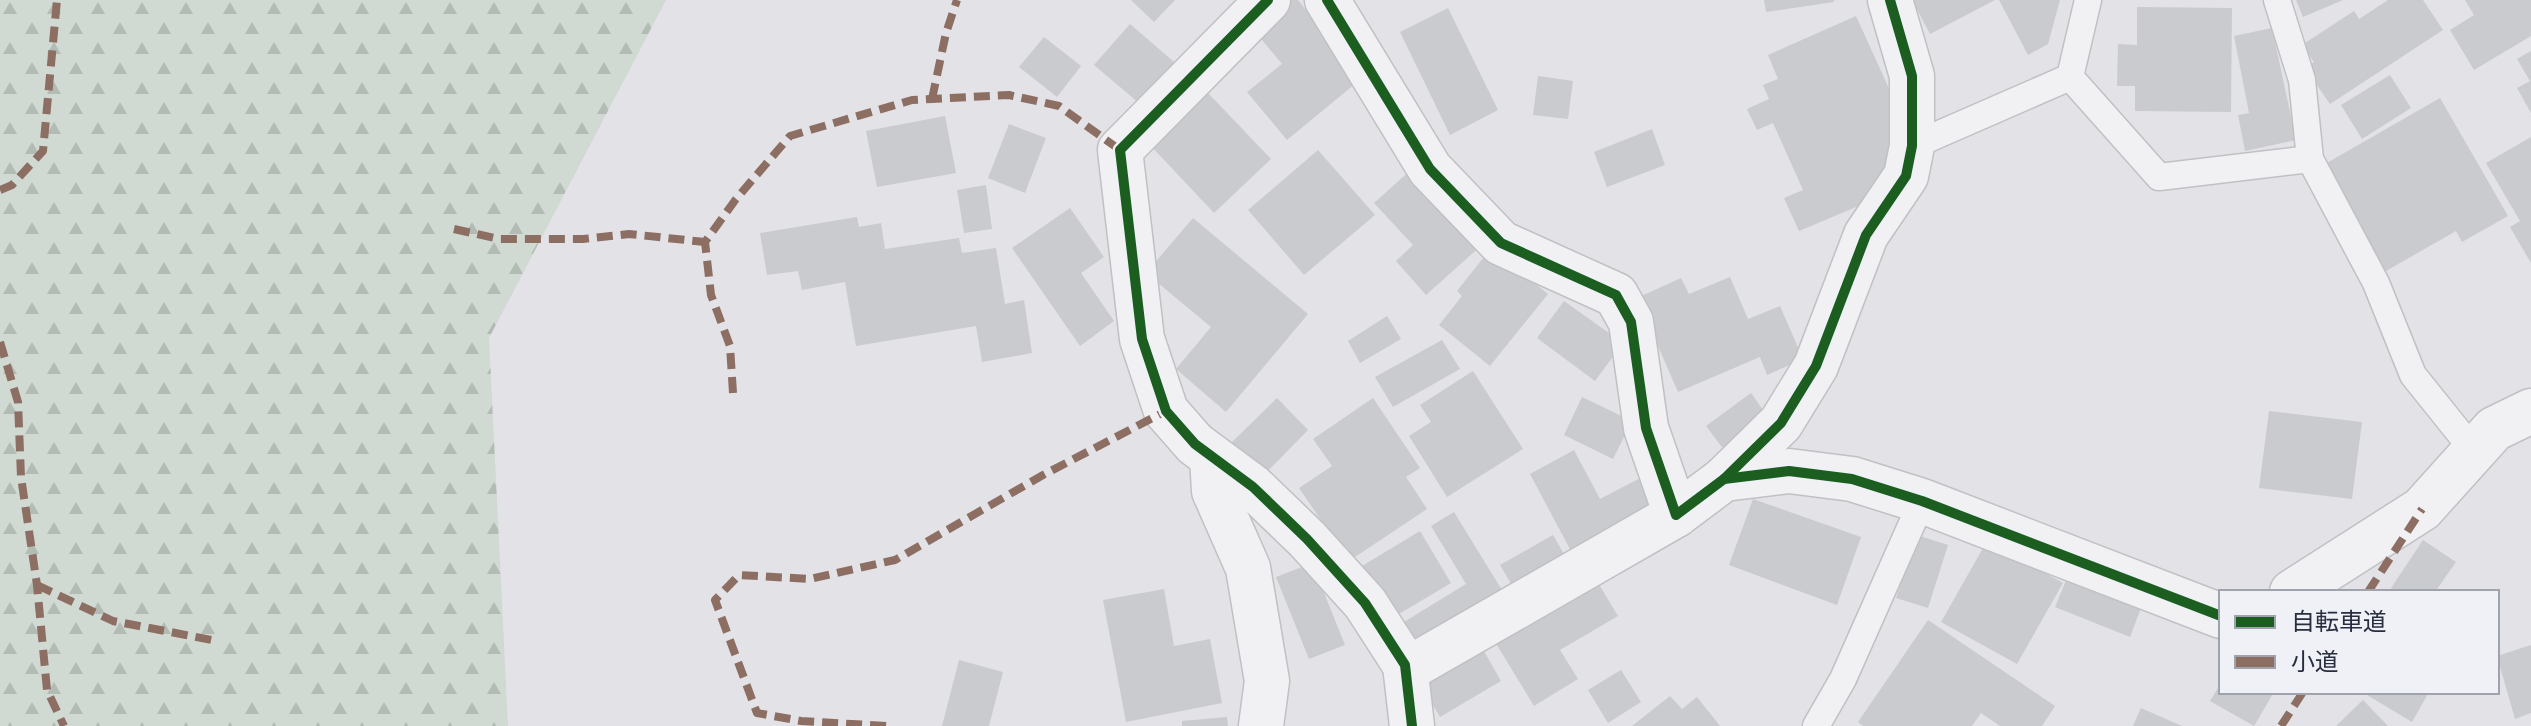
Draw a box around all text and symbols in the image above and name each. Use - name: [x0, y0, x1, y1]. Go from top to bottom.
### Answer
- legend: [2219, 590, 2499, 694]
- text: 自転車道: [2291, 606, 2387, 637]
- text: 小道: [2291, 646, 2339, 677]

